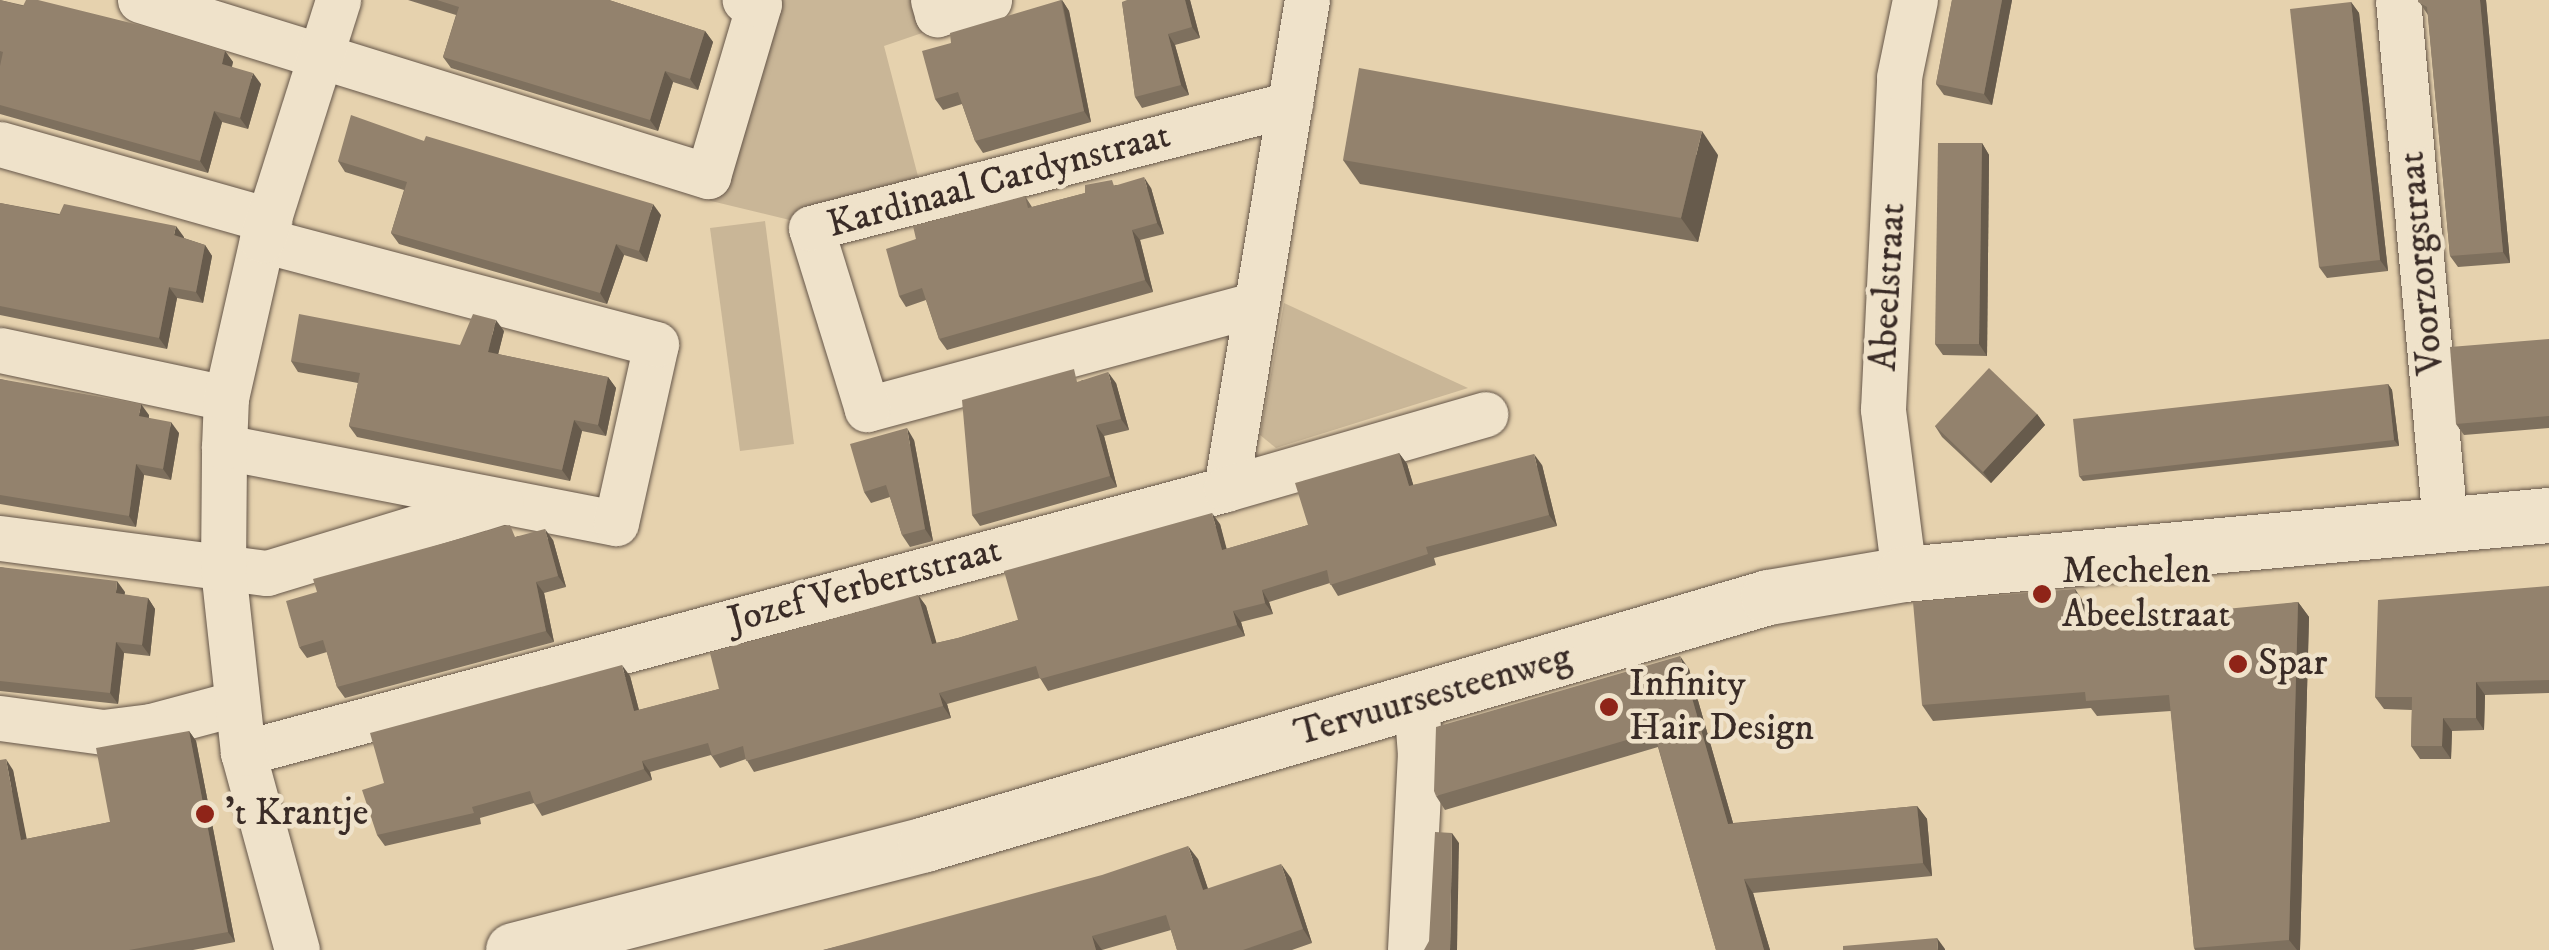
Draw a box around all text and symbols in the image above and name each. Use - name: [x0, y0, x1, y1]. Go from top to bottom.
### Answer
- street label: Kardinaal Cardynstraat: [823, 113, 1175, 249]
- street label: Voorzorgstraat: [2390, 149, 2454, 377]
- street label: Abeelstraat: [1862, 202, 1916, 372]
- street label: Jozef Verbertstraat: [724, 528, 1006, 644]
- place label: Mechelen Abeelstraat: [2062, 549, 2230, 638]
- marker: Mechelen Abeelstraat: [2031, 583, 2053, 605]
- street label: Tervuursesteenweg: [1289, 635, 1577, 757]
- place label: Spar: [2258, 641, 2327, 687]
- marker: Spar: [2227, 653, 2249, 675]
- place label: Infinity Hair Design: [1629, 662, 1814, 752]
- marker: Infinity Hair Design: [1598, 696, 1620, 718]
- place label: 't Krantje: [225, 791, 368, 837]
- marker: 't Krantje: [194, 803, 216, 825]

